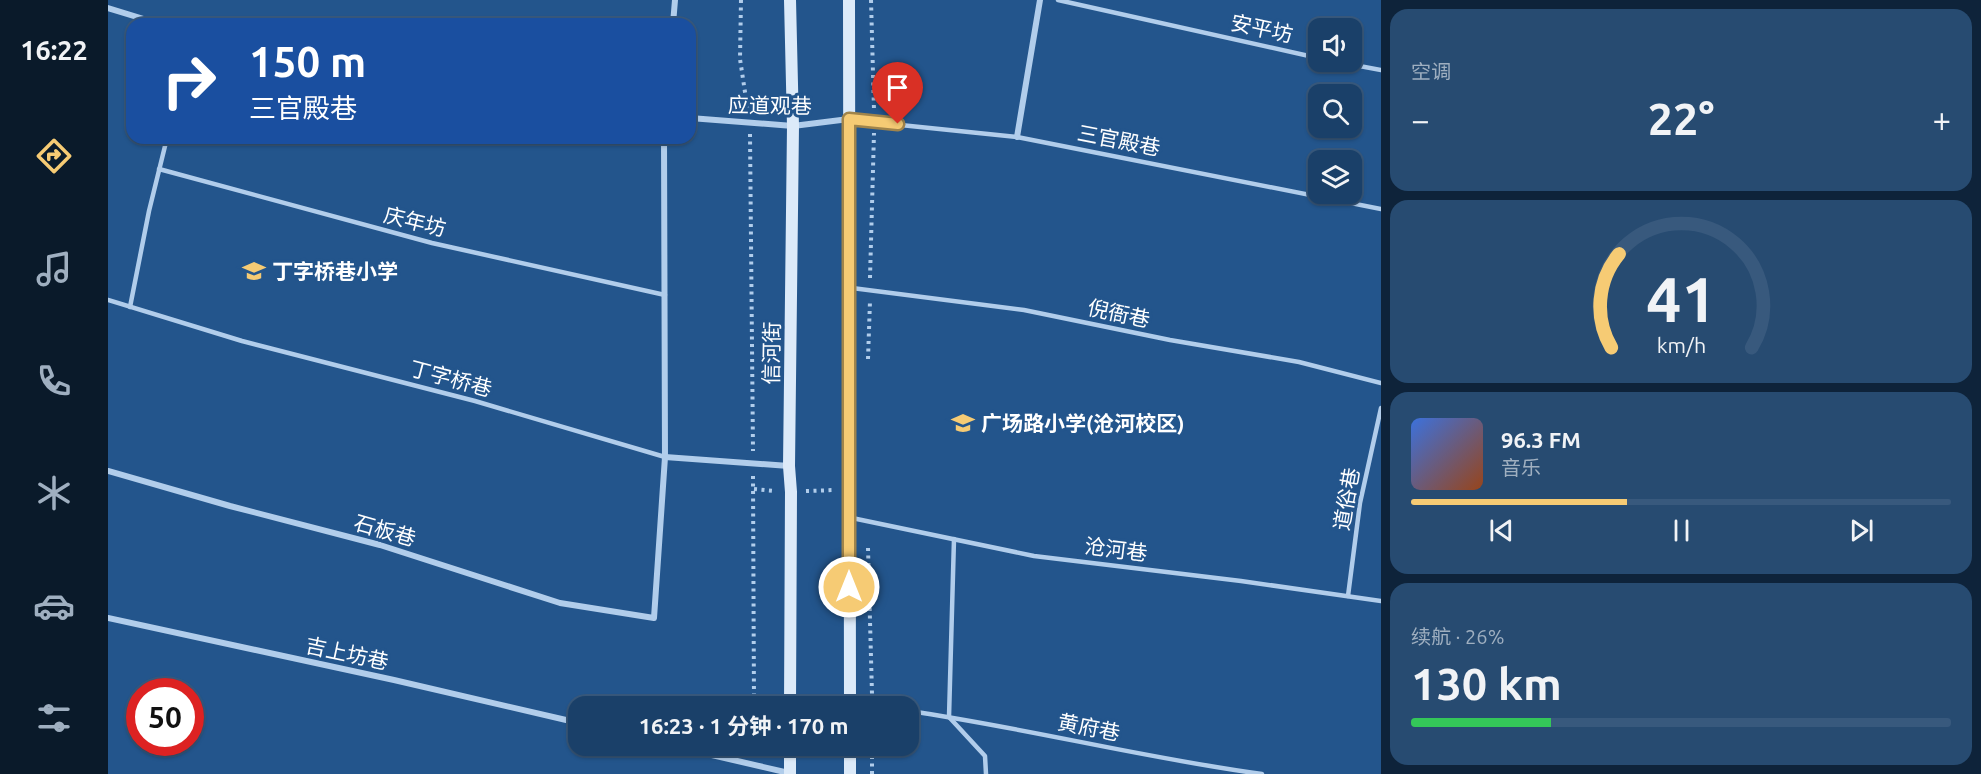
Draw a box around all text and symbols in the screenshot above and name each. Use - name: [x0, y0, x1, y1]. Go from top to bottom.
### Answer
- street label: 安平坊: [1229, 10, 1295, 46]
- map controls: [1308, 18, 1362, 204]
- button: sound: [1308, 18, 1362, 72]
- text: 16:22: [20, 35, 88, 65]
- text: 150 m: [249, 38, 366, 85]
- icon: right: [150, 42, 228, 120]
- text: 空调: [1411, 60, 1451, 83]
- pin: [872, 62, 923, 124]
- icon: arrive: [881, 71, 914, 104]
- button: search: [1308, 84, 1362, 138]
- street label: 应道观巷: [728, 92, 812, 118]
- text: 三官殿巷: [249, 93, 357, 123]
- text: 22°: [1648, 93, 1714, 144]
- text: −: [1411, 101, 1430, 138]
- text: +: [1932, 101, 1951, 138]
- street label: 三官殿巷: [1075, 120, 1163, 160]
- icon: directions: [33, 135, 75, 177]
- button: layers: [1308, 150, 1362, 204]
- street label: 庆年坊: [382, 202, 448, 240]
- icon: music: [33, 248, 75, 290]
- school or university icon: 丁字桥巷小学: [241, 258, 267, 284]
- place label: 丁字桥巷小学: [272, 259, 398, 283]
- text: 41: [1646, 265, 1716, 335]
- street label: 倪衙巷: [1086, 295, 1152, 331]
- street label: 信河街: [758, 321, 784, 385]
- text: km/h: [1656, 334, 1706, 358]
- street label: 丁字桥巷: [407, 356, 495, 400]
- icon: phone: [33, 360, 75, 402]
- school or university icon: 广场路小学(沧河校区): [950, 410, 976, 436]
- place label: 广场路小学(沧河校区): [981, 411, 1185, 435]
- text: 96.3 FM: [1501, 427, 1581, 452]
- text: 音乐: [1501, 456, 1541, 479]
- street label: 道俗巷: [1329, 466, 1363, 532]
- icon: climate: [33, 472, 75, 514]
- street label: 石板巷: [351, 510, 419, 550]
- icon: previous: [1485, 514, 1518, 547]
- icon: pause: [1665, 514, 1698, 547]
- icon: next: [1845, 514, 1878, 547]
- street label: 沧河巷: [1083, 533, 1149, 565]
- position arrow: [817, 555, 881, 619]
- icon: car: [33, 585, 75, 627]
- text: 续航 · 26%: [1411, 625, 1504, 648]
- street label: 吉上坊巷: [303, 633, 391, 673]
- text: 130 km: [1411, 658, 1562, 709]
- speed limit sign: 50: [126, 678, 204, 756]
- icon: filters: [33, 697, 75, 739]
- street label: 黄府巷: [1056, 709, 1122, 745]
- text: 16:23 · 1 分钟 · 170 m: [639, 713, 848, 738]

